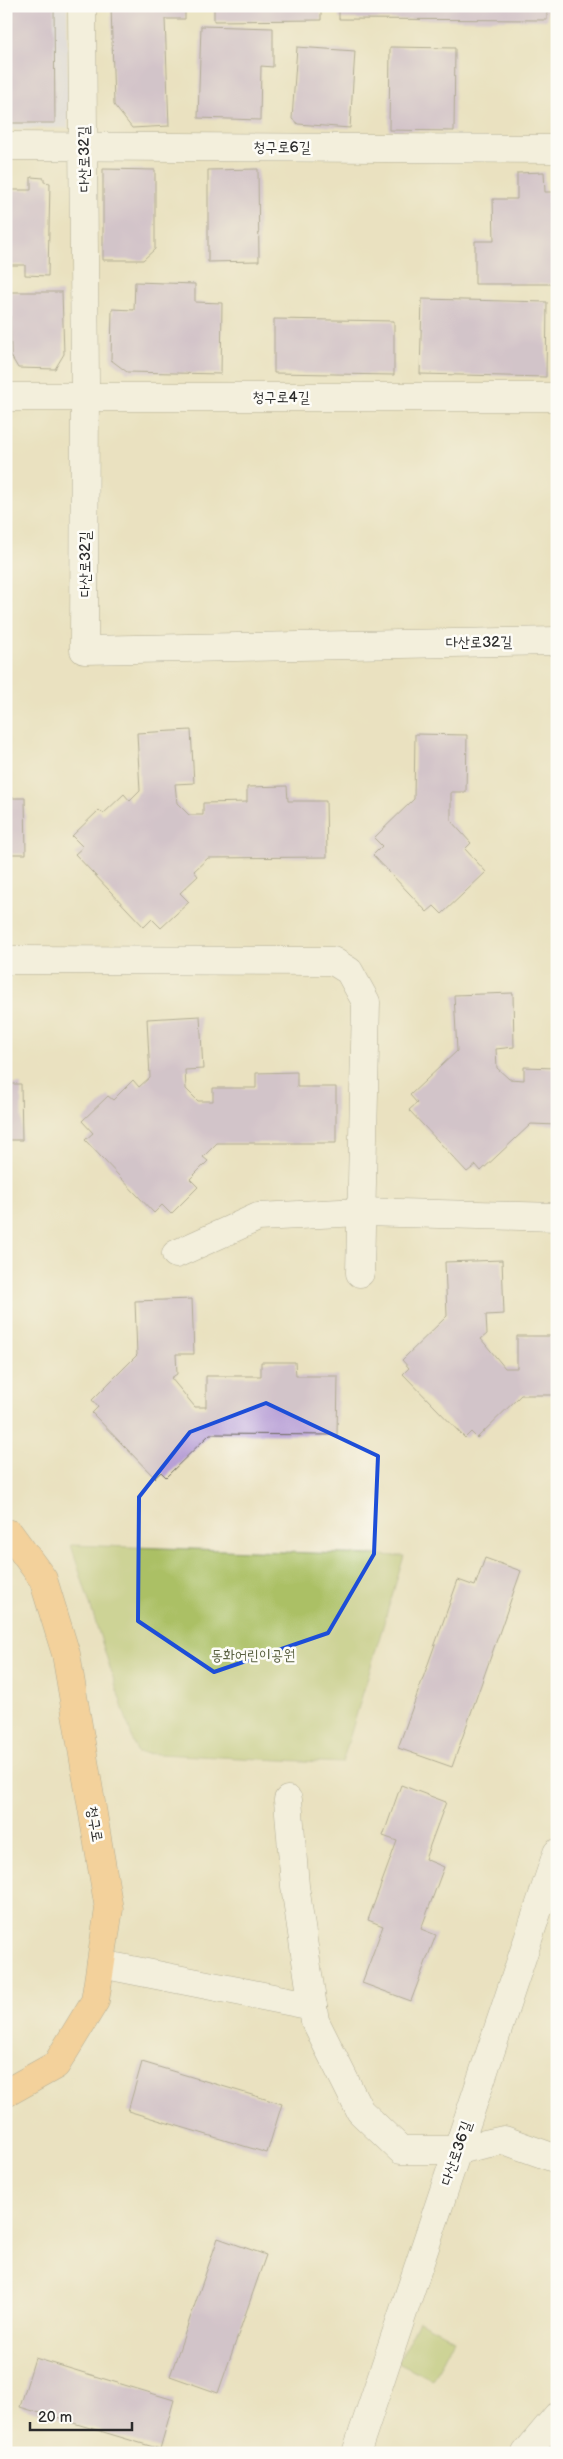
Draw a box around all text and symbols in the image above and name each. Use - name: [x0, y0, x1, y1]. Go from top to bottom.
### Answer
- street label: 다산로32길: [74, 126, 95, 192]
- street label: 청구로6길: [253, 138, 311, 157]
- street label: 청구로4길: [252, 388, 310, 407]
- street label: 다산로32길: [76, 531, 95, 597]
- street label: 다산로32길: [446, 632, 512, 653]
- park label: 동화어린이공원: [211, 1646, 295, 1665]
- street label: 청구로: [82, 1805, 107, 1844]
- street label: 다산로36길: [437, 2119, 476, 2188]
- scale bar: [30, 2399, 132, 2431]
- text: 20 m: [38, 2408, 72, 2427]

